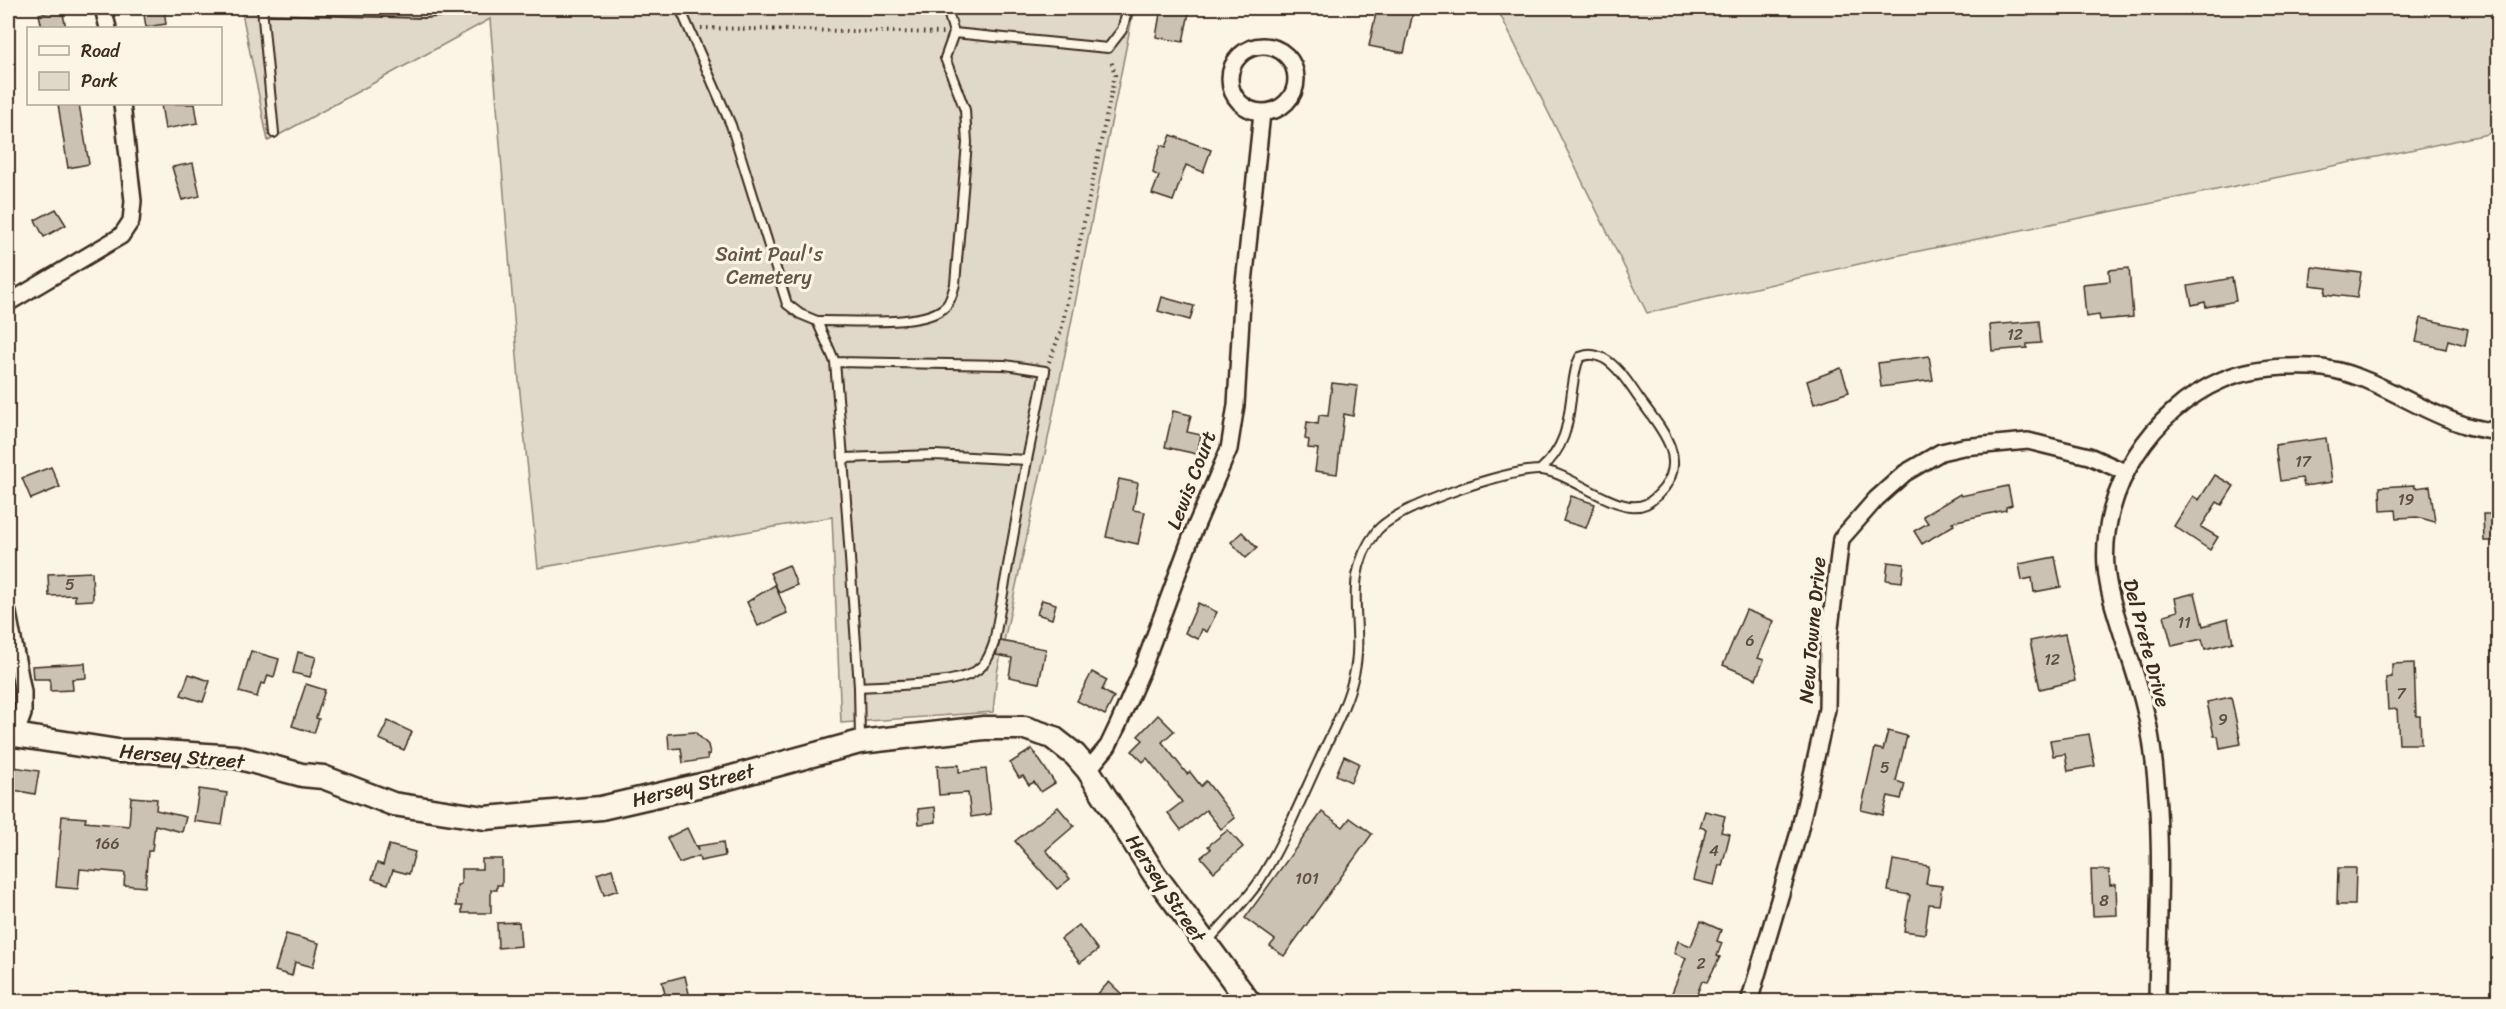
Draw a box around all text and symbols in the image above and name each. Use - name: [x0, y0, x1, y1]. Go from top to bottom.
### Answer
- legend: [27, 27, 222, 105]
- text: Road: [81, 35, 121, 67]
- text: Park: [81, 65, 118, 97]
- park label: Saint Paul's Cemetery: [715, 237, 824, 295]
- house number: 12: [2007, 320, 2023, 349]
- street label: Lewis Court: [1157, 425, 1226, 535]
- house number: 17: [2295, 447, 2312, 476]
- house number: 19: [2398, 485, 2415, 514]
- street label: New Towne Drive: [1789, 555, 1836, 705]
- house number: 5: [65, 570, 75, 599]
- street label: Del Prete Drive: [2113, 575, 2180, 711]
- house number: 11: [2177, 608, 2191, 637]
- house number: 6: [1745, 626, 1755, 655]
- house number: 12: [2044, 645, 2060, 674]
- house number: 7: [2396, 679, 2406, 708]
- house number: 9: [2218, 705, 2228, 734]
- street label: Hersey Street: [118, 734, 247, 779]
- street label: Hersey Street: [628, 753, 759, 818]
- house number: 5: [1880, 753, 1890, 782]
- street label: Hersey Street: [1116, 827, 1216, 951]
- house number: 166: [94, 829, 120, 858]
- house number: 4: [1709, 836, 1719, 865]
- house number: 101: [1295, 864, 1319, 893]
- house number: 8: [2099, 886, 2109, 915]
- house number: 2: [1696, 949, 1706, 978]

